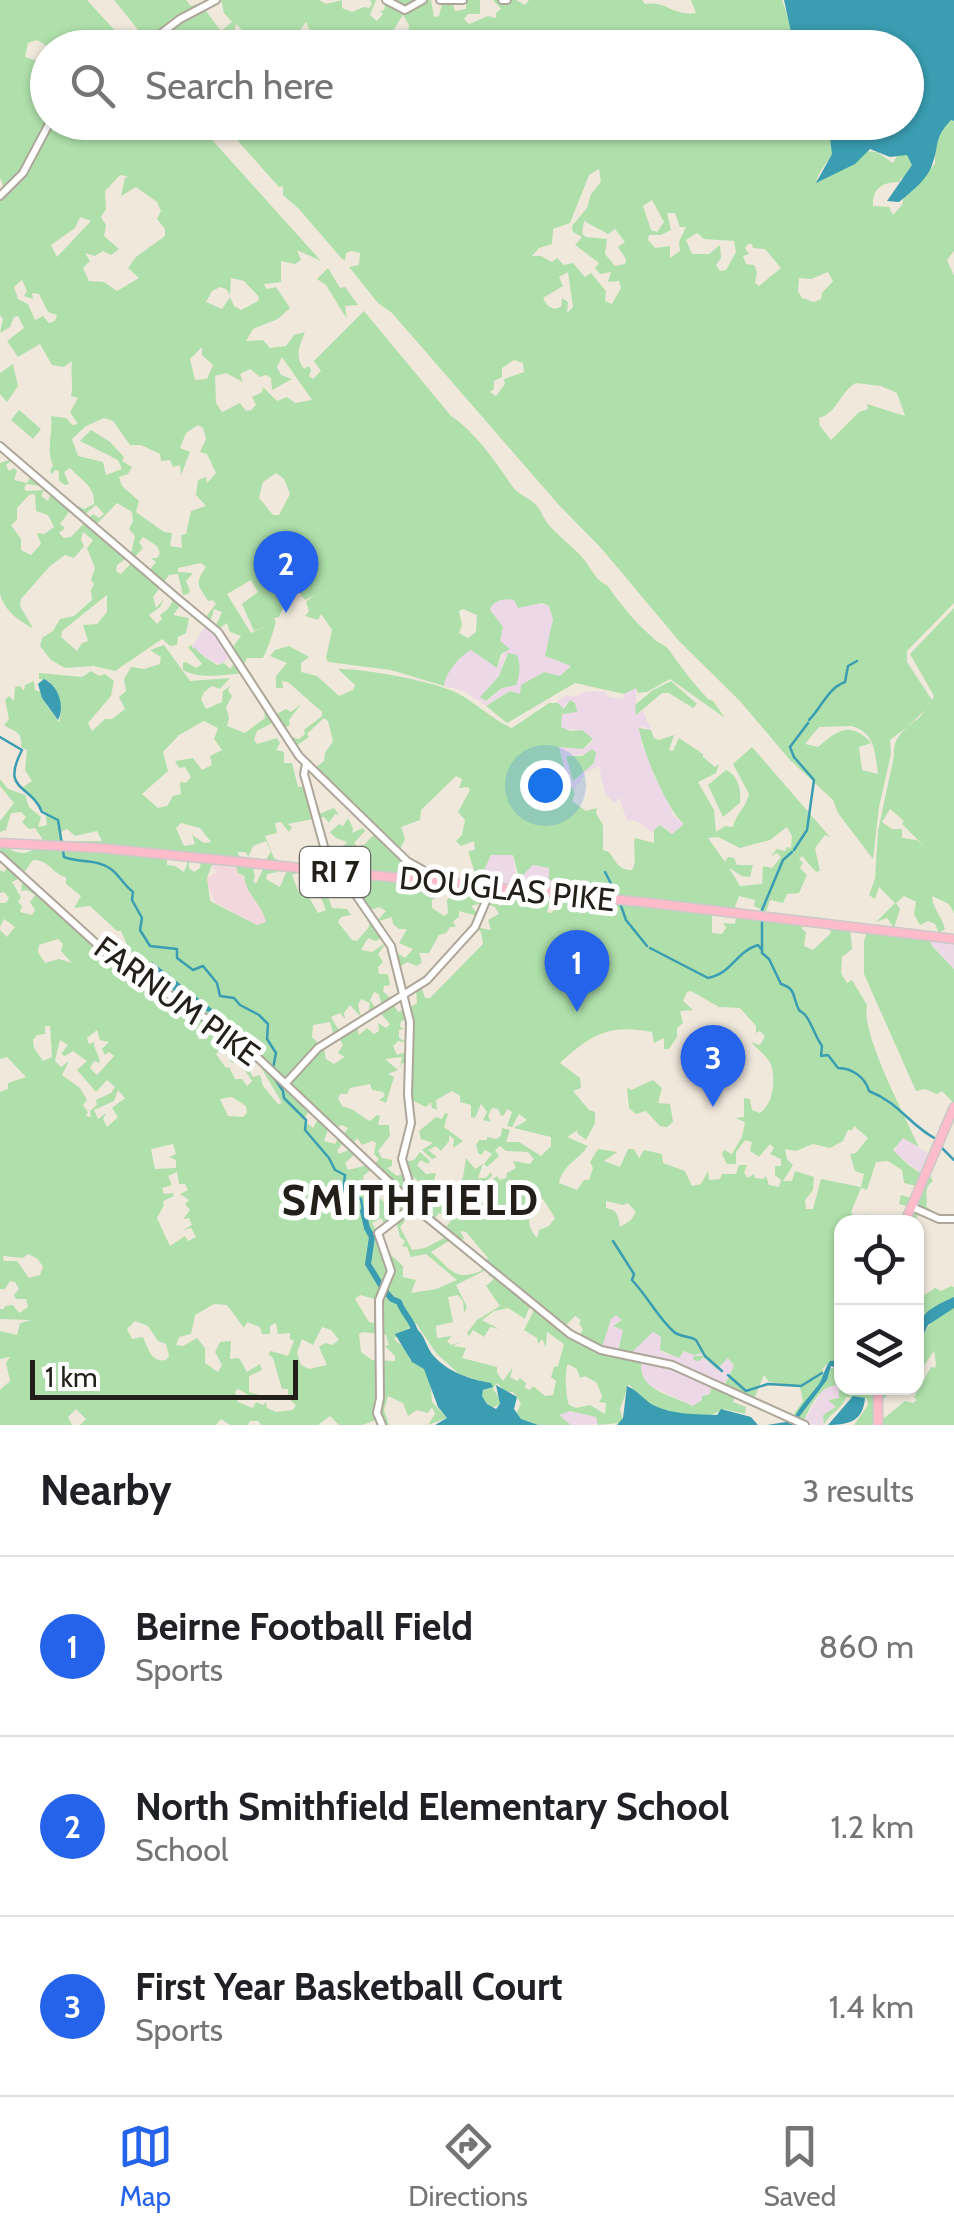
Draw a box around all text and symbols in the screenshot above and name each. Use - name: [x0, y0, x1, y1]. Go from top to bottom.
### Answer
- search box: [30, 30, 924, 140]
- icon: search: [65, 58, 120, 113]
- text: Search here: [145, 62, 334, 109]
- pin: 2: [254, 530, 318, 613]
- your location: [520, 760, 571, 811]
- road number: RI 7: [300, 847, 370, 897]
- street label: DOUGLAS PIKE: [397, 858, 617, 919]
- street label: FARNUM PIKE: [87, 928, 268, 1074]
- pin: 1: [544, 930, 610, 1012]
- pin: 3: [680, 1024, 746, 1107]
- district label: SMITHFIELD: [282, 1174, 540, 1226]
- map controls: [834, 1215, 924, 1395]
- button: locate: [834, 1215, 924, 1305]
- button: layers: [834, 1305, 924, 1395]
- scale bar: [30, 1355, 298, 1400]
- text: 1 km: [45, 1360, 98, 1394]
- text: Nearby: [40, 1464, 172, 1516]
- text: 3 results: [802, 1471, 914, 1510]
- text: Beirne Football Field: [135, 1603, 473, 1650]
- text: 1: [67, 1627, 78, 1666]
- text: 860 m: [819, 1627, 914, 1666]
- text: Sports: [135, 1650, 223, 1689]
- text: North Smithfield Elementary School: [135, 1783, 729, 1830]
- text: 2: [64, 1807, 81, 1846]
- text: 1.2 km: [831, 1807, 914, 1846]
- text: School: [135, 1830, 228, 1869]
- text: First Year Basketball Court: [135, 1963, 563, 2010]
- text: 3: [64, 1987, 81, 2026]
- text: 1.4 km: [829, 1987, 914, 2026]
- text: Sports: [135, 2010, 223, 2049]
- tab: Map: [118, 2119, 173, 2213]
- tab: Directions: [408, 2119, 528, 2213]
- tab: Saved: [764, 2119, 836, 2213]

